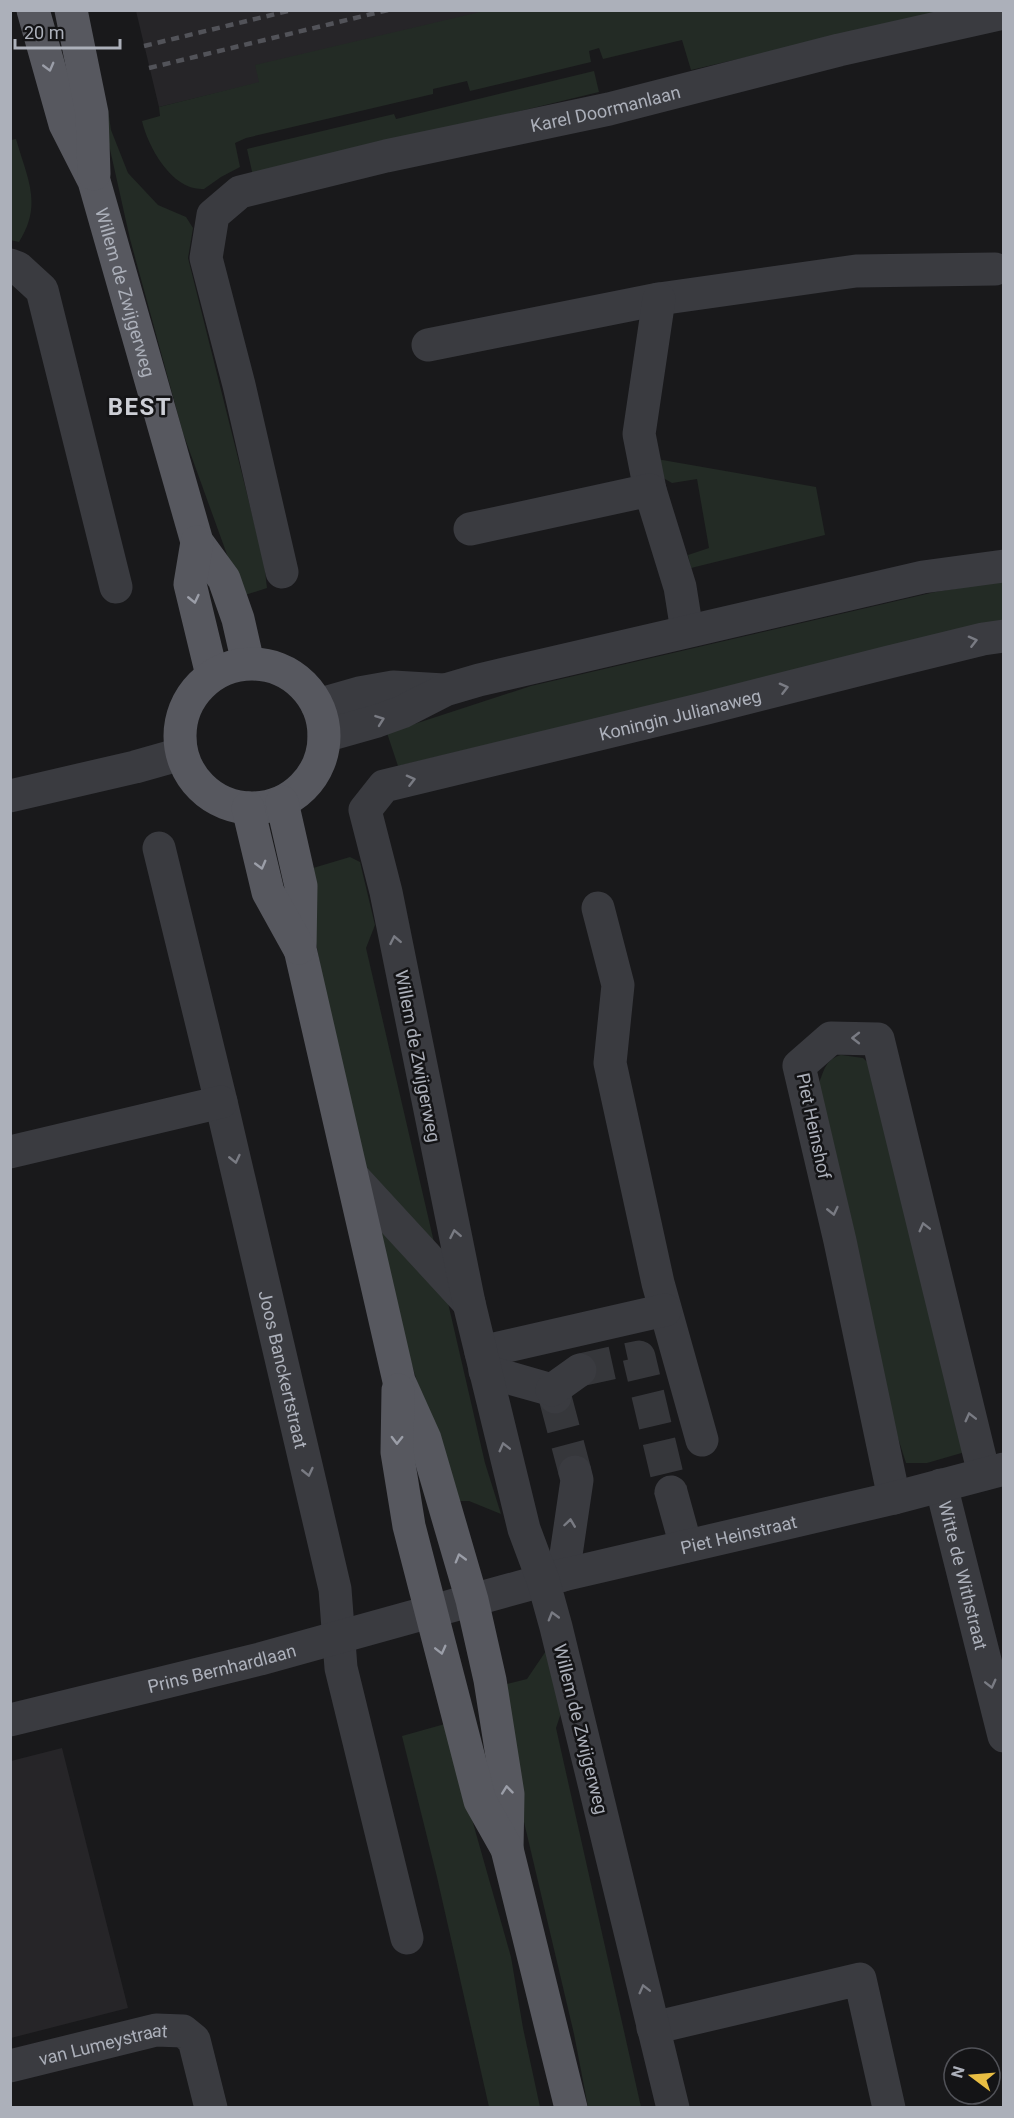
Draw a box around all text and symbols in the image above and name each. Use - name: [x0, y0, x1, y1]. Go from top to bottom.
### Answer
- scale bar: [15, 12, 120, 50]
- text: 20 m: [24, 22, 64, 43]
- one-way arrow: [42, 61, 54, 72]
- street label: Karel Doormanlaan: [528, 81, 683, 136]
- street label: Willem de Zwijgerweg: [92, 205, 160, 379]
- district label: BEST: [108, 393, 172, 421]
- one-way arrow: [186, 594, 199, 604]
- one-way arrow: [968, 635, 978, 648]
- one-way arrow: [779, 683, 789, 696]
- street label: Koningin Julianaweg: [597, 684, 763, 744]
- one-way arrow: [374, 714, 385, 727]
- one-way arrow: [406, 774, 416, 787]
- one-way arrow: [254, 859, 266, 870]
- one-way arrow: [389, 935, 402, 945]
- street label: Willem de Zwijgerweg: [391, 968, 445, 1144]
- one-way arrow: [852, 1032, 861, 1045]
- street label: Piet Heinshof: [792, 1071, 836, 1182]
- one-way arrow: [227, 1154, 240, 1164]
- one-way arrow: [826, 1206, 839, 1216]
- one-way arrow: [918, 1223, 931, 1233]
- one-way arrow: [449, 1229, 462, 1239]
- street label: Joos Banckertstraat: [255, 1288, 312, 1451]
- one-way arrow: [965, 1412, 978, 1422]
- one-way arrow: [391, 1435, 403, 1444]
- one-way arrow: [499, 1443, 512, 1453]
- one-way arrow: [300, 1467, 313, 1477]
- street label: Witte de Withstraat: [935, 1498, 992, 1652]
- street label: Piet Heinstraat: [678, 1510, 799, 1558]
- one-way arrow: [564, 1519, 576, 1528]
- one-way arrow: [455, 1553, 468, 1563]
- one-way arrow: [548, 1611, 560, 1622]
- street label: Prins Bernhardlaan: [145, 1639, 298, 1697]
- street label: Willem de Zwijgerweg: [550, 1642, 612, 1816]
- one-way arrow: [434, 1645, 447, 1655]
- one-way arrow: [983, 1679, 996, 1689]
- one-way arrow: [501, 1786, 514, 1795]
- one-way arrow: [638, 1985, 651, 1995]
- street label: van Lumeystraat: [36, 2019, 168, 2069]
- north arrow: [942, 2046, 1002, 2106]
- text: N: [947, 2064, 969, 2080]

